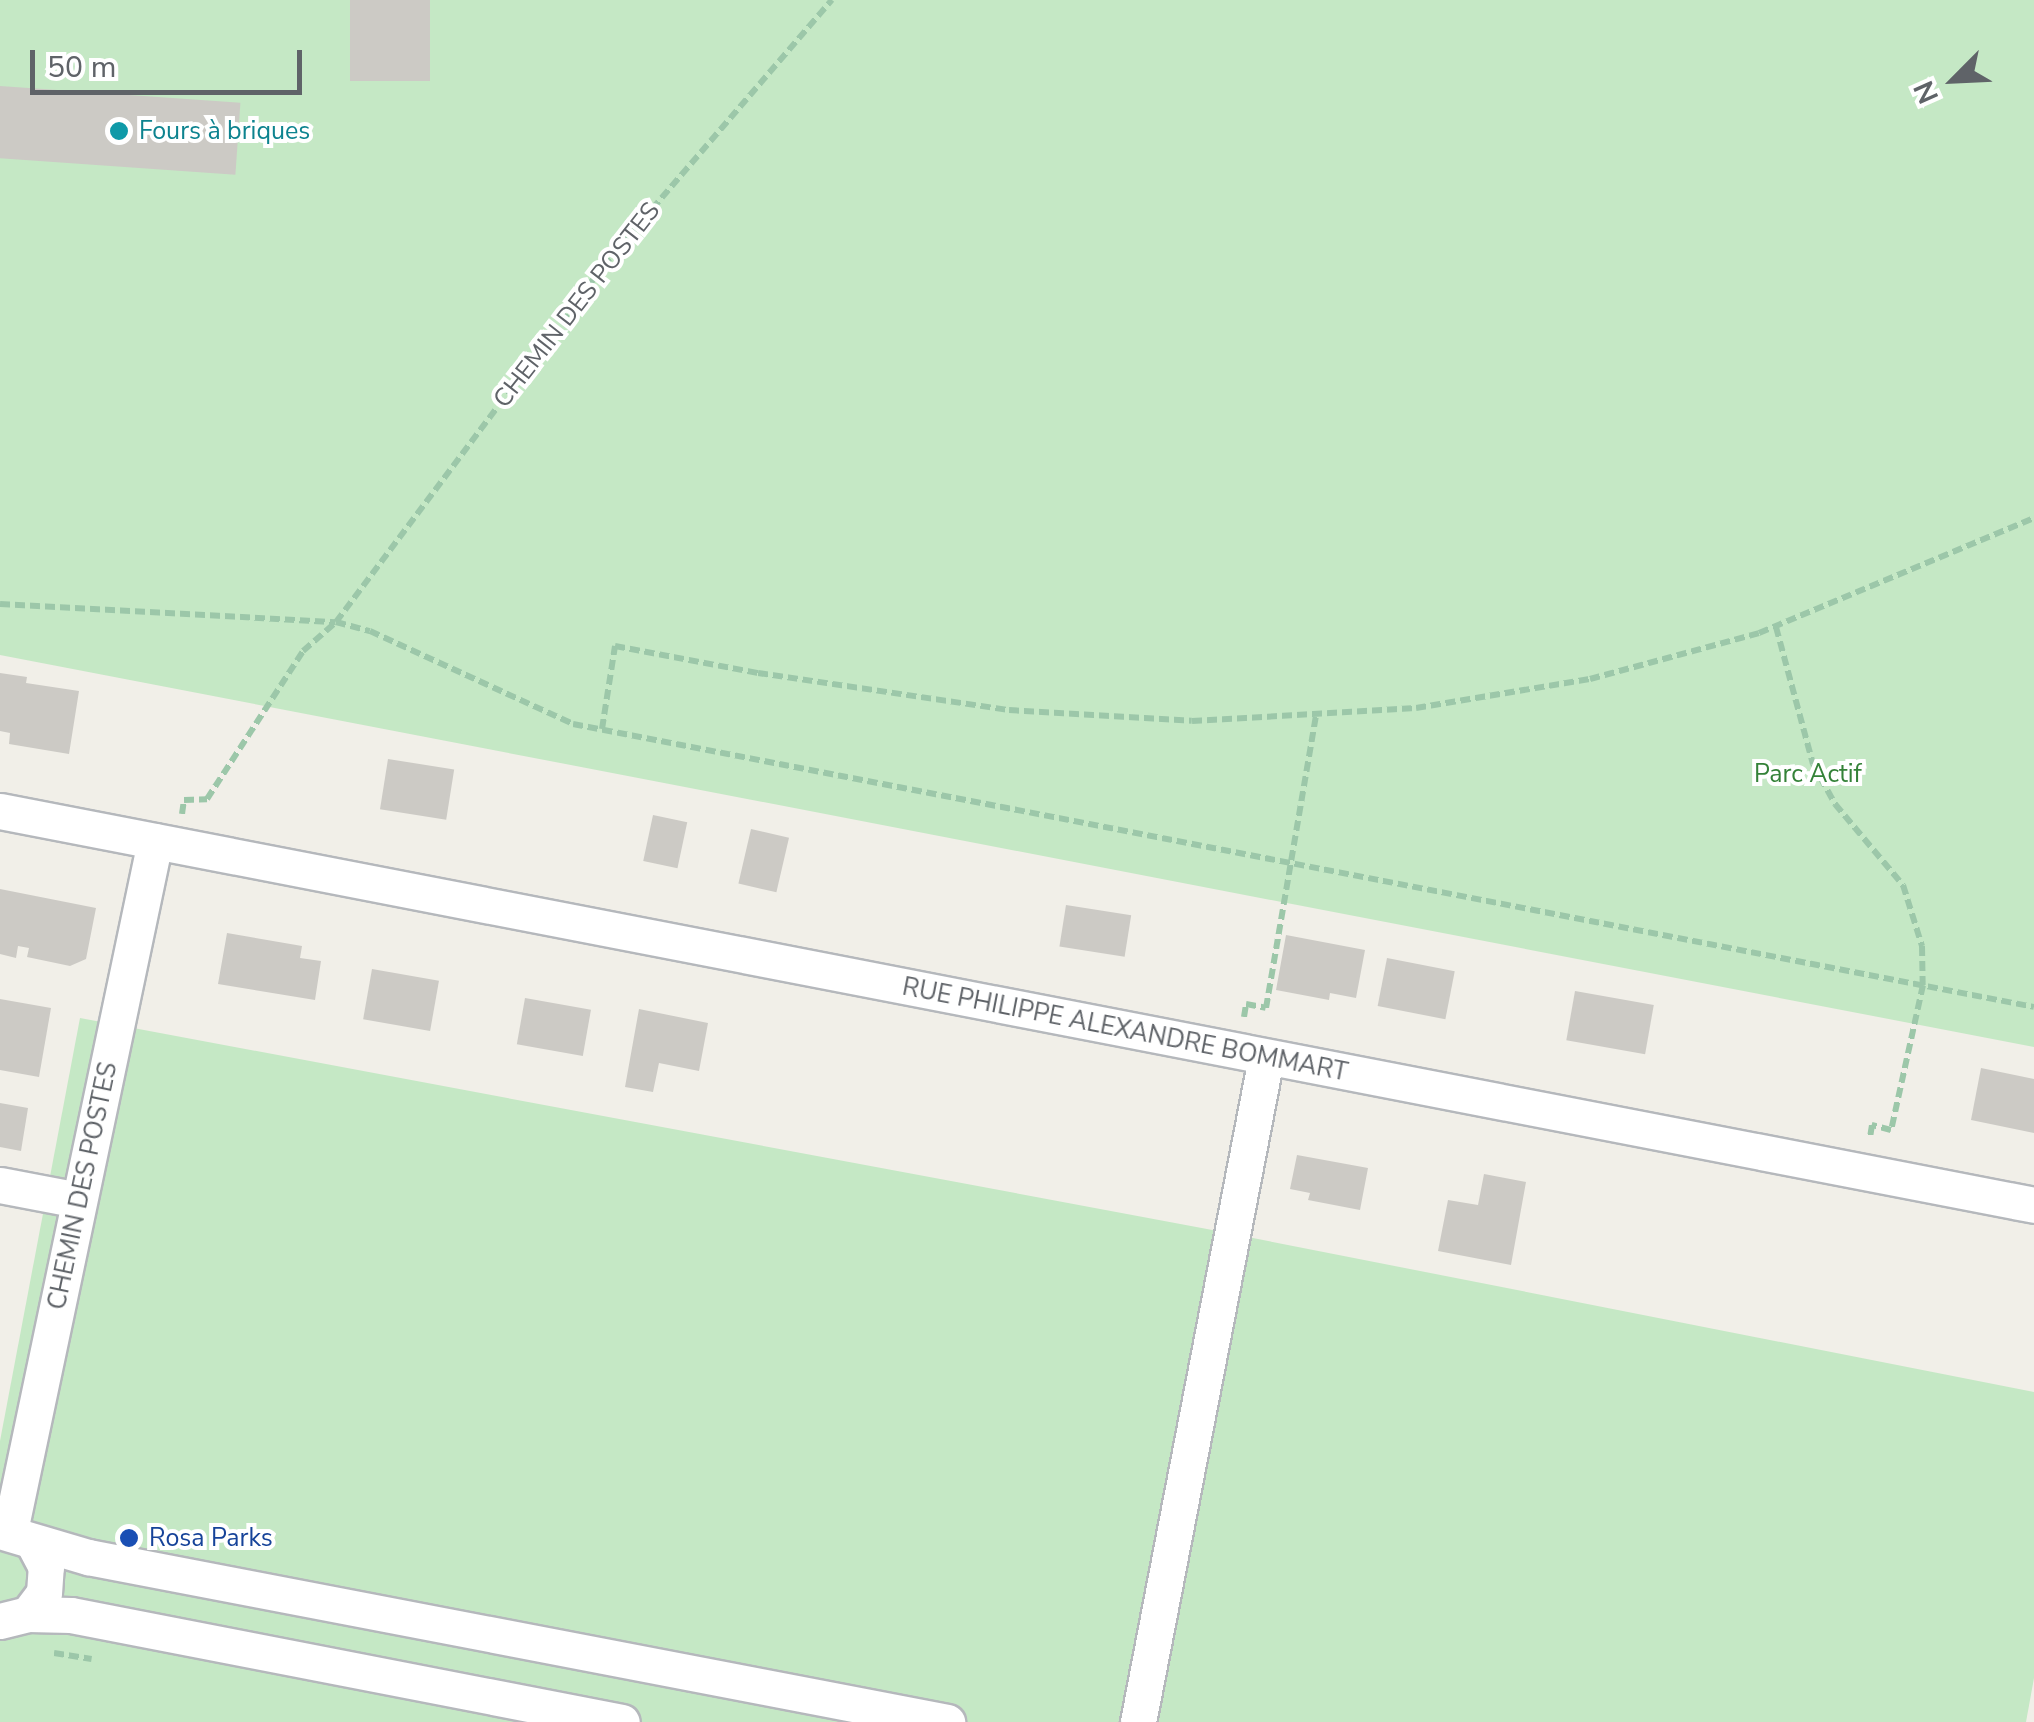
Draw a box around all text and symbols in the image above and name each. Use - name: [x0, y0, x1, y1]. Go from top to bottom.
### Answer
- scale bar: [35, 30, 308, 92]
- north arrow: [1904, 30, 2004, 130]
- text: 50 m: [47, 47, 116, 88]
- text: N: [1905, 75, 1948, 110]
- place label: Fours à briques: [139, 116, 310, 146]
- marker: Fours à briques: [108, 120, 130, 142]
- street label: CHEMIN DES POSTES: [487, 196, 667, 414]
- park label: Parc Actif: [1754, 759, 1862, 789]
- street label: RUE PHILIPPE ALEXANDRE BOMMART: [900, 972, 1350, 1088]
- street label: CHEMIN DES POSTES: [42, 1059, 124, 1313]
- place label: Rosa Parks: [149, 1523, 273, 1553]
- marker: Rosa Parks: [118, 1527, 140, 1549]

